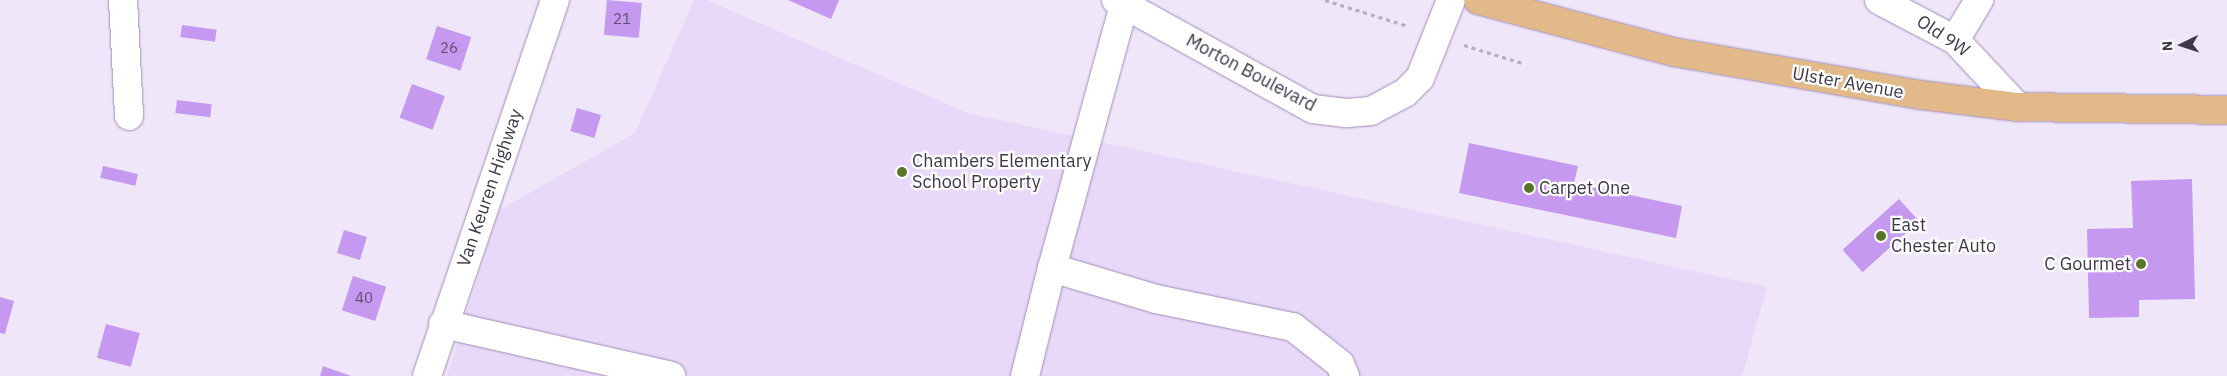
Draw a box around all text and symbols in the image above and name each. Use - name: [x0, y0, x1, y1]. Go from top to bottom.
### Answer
- house number: 21: [613, 10, 631, 28]
- street label: Old 9W: [1912, 11, 1974, 61]
- north arrow: [2157, 20, 2207, 70]
- street label: Morton Boulevard: [1182, 30, 1320, 116]
- house number: 26: [440, 39, 458, 57]
- text: N: [2158, 40, 2176, 52]
- street label: Ulster Avenue: [1791, 63, 1905, 103]
- street label: Van Keuren Highway: [453, 106, 527, 270]
- place label: Chambers Elementary School Property: [912, 151, 1091, 193]
- marker: Chambers Elementary School Property: [896, 166, 908, 178]
- place label: Carpet One: [1539, 177, 1630, 199]
- marker: Carpet One: [1523, 182, 1535, 194]
- place label: East Chester Auto: [1891, 215, 1996, 258]
- marker: East Chester Auto: [1875, 230, 1887, 242]
- place label: C Gourmet: [2044, 253, 2131, 275]
- marker: C Gourmet: [2135, 258, 2147, 270]
- house number: 40: [355, 289, 373, 307]

